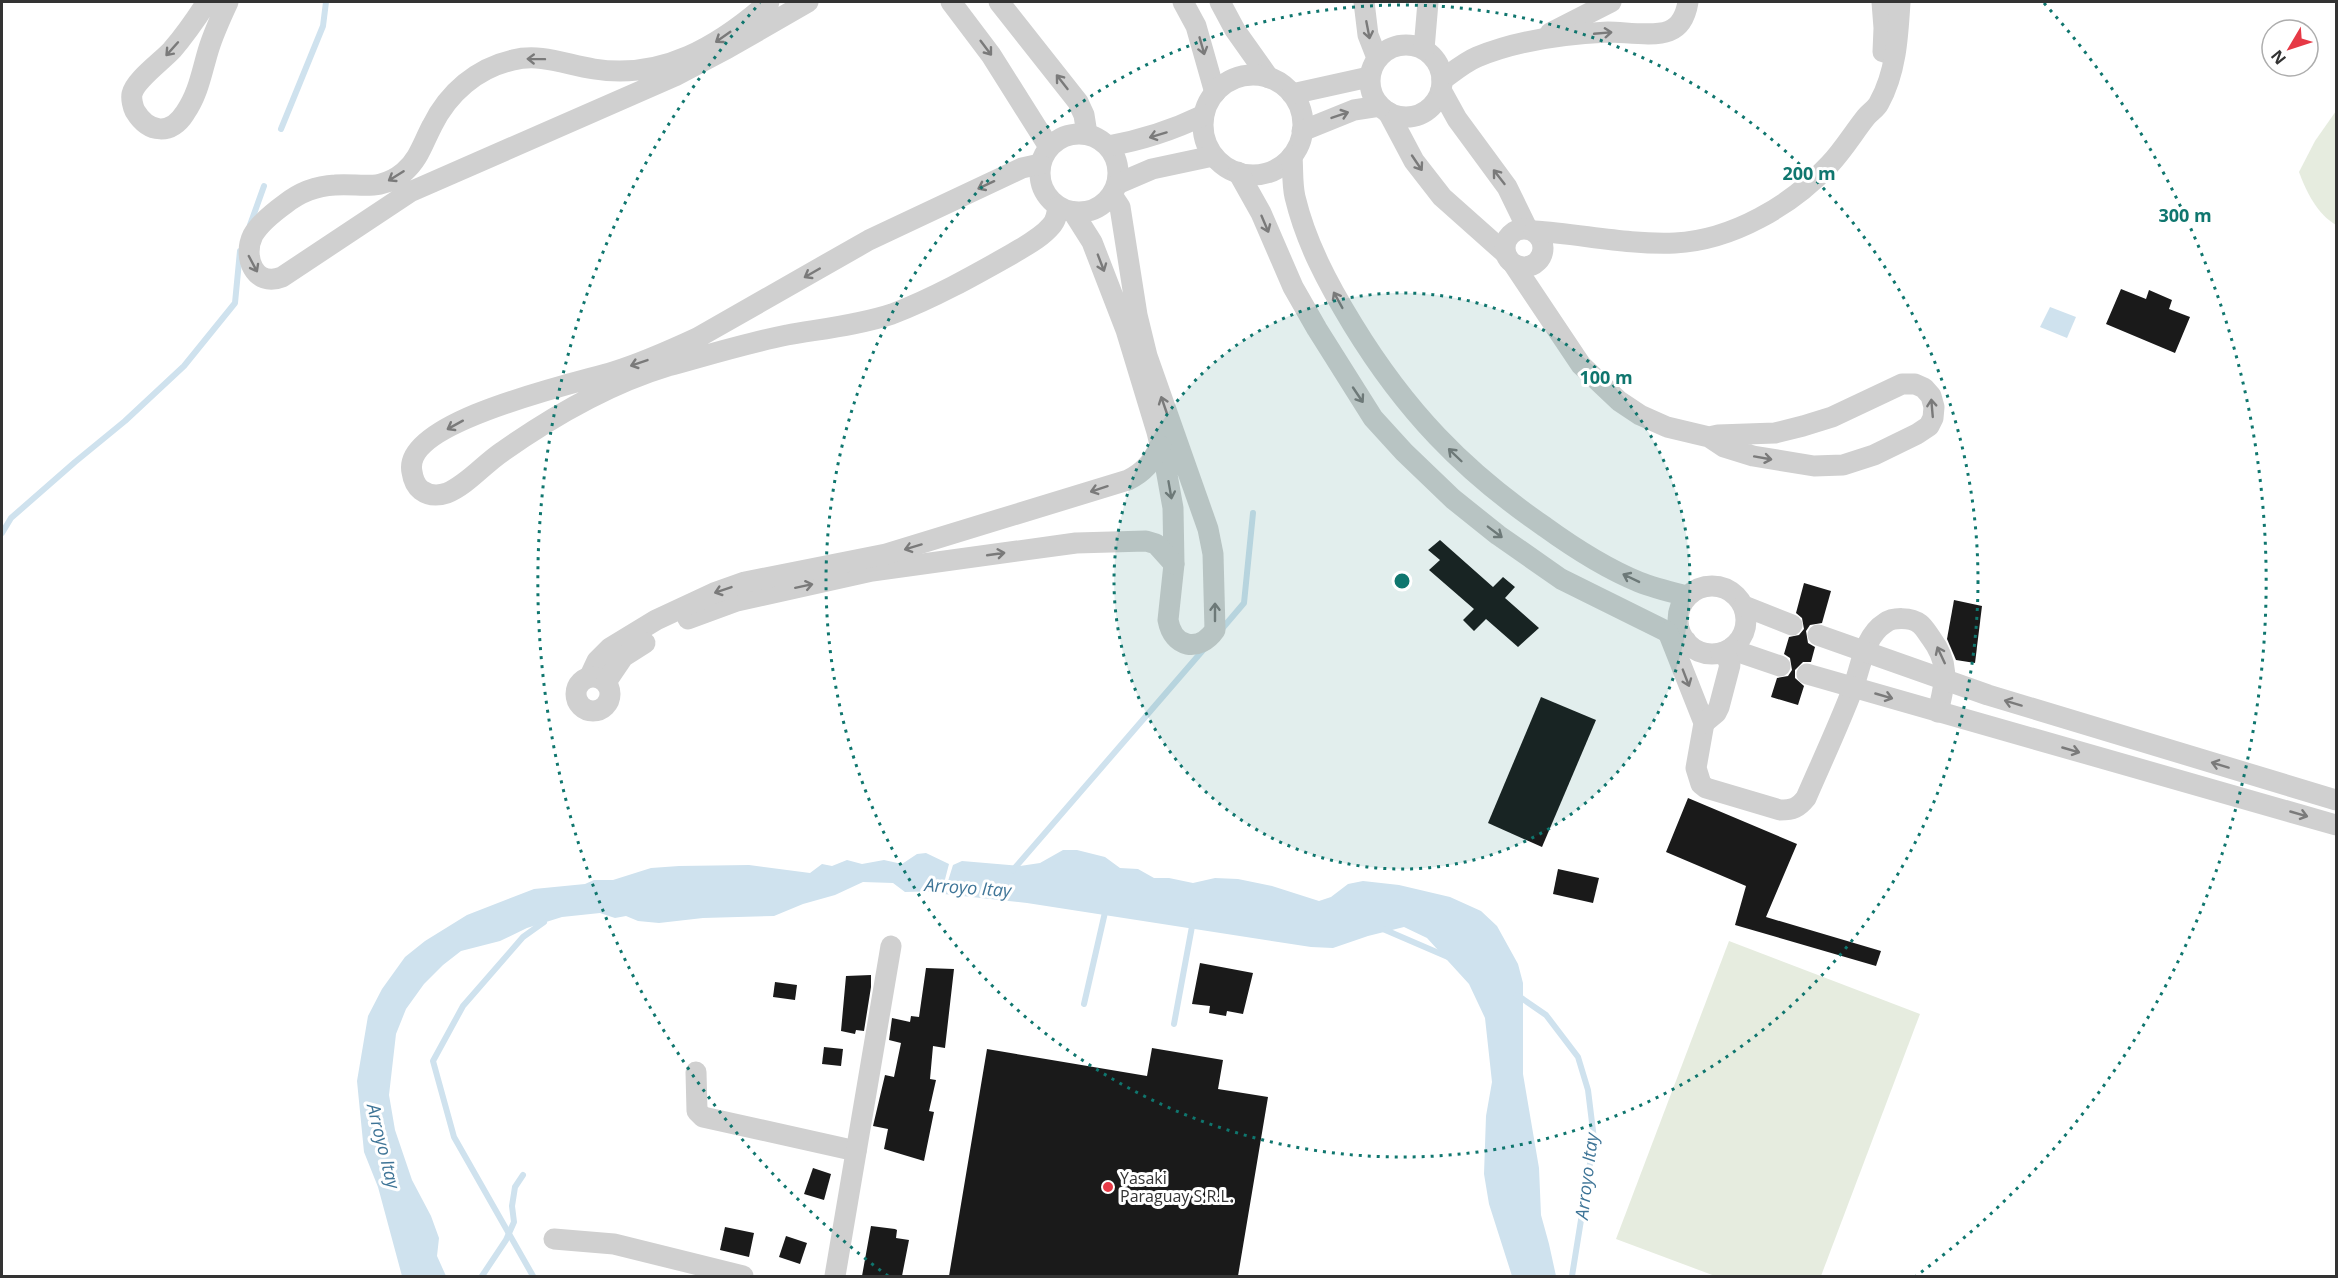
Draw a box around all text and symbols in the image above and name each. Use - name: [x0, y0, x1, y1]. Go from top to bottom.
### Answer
- north arrow: [2260, 18, 2320, 78]
- one-way arrow: [1363, 20, 1374, 40]
- one-way arrow: [1592, 27, 1612, 38]
- one-way arrow: [715, 31, 731, 43]
- one-way arrow: [1197, 36, 1208, 55]
- one-way arrow: [980, 40, 992, 56]
- one-way arrow: [165, 41, 179, 56]
- text: N: [2266, 45, 2291, 69]
- one-way arrow: [527, 53, 547, 64]
- one-way arrow: [1056, 75, 1069, 91]
- one-way arrow: [1330, 109, 1349, 120]
- one-way arrow: [1149, 130, 1168, 141]
- one-way arrow: [1411, 154, 1423, 171]
- text: 200 m: [1782, 161, 1836, 185]
- one-way arrow: [1493, 169, 1506, 185]
- one-way arrow: [388, 170, 405, 182]
- one-way arrow: [977, 180, 995, 192]
- text: 300 m: [2158, 203, 2212, 227]
- one-way arrow: [1260, 214, 1271, 232]
- one-way arrow: [1096, 254, 1107, 272]
- one-way arrow: [247, 255, 259, 272]
- one-way arrow: [804, 267, 821, 279]
- one-way arrow: [1332, 292, 1344, 309]
- one-way arrow: [630, 358, 649, 369]
- text: 100 m: [1579, 365, 1633, 389]
- one-way arrow: [1352, 386, 1364, 403]
- one-way arrow: [1158, 396, 1169, 415]
- one-way arrow: [1926, 399, 1937, 418]
- one-way arrow: [447, 419, 464, 431]
- one-way arrow: [1447, 448, 1462, 463]
- one-way arrow: [1753, 453, 1772, 464]
- one-way arrow: [1165, 479, 1176, 499]
- one-way arrow: [1090, 484, 1109, 495]
- one-way arrow: [1486, 526, 1502, 539]
- one-way arrow: [904, 542, 923, 553]
- one-way arrow: [986, 549, 1005, 560]
- centre of rings: [1392, 571, 1412, 591]
- one-way arrow: [1623, 571, 1641, 583]
- one-way arrow: [793, 580, 813, 591]
- one-way arrow: [714, 585, 733, 596]
- one-way arrow: [1210, 603, 1221, 623]
- one-way arrow: [1934, 647, 1946, 665]
- one-way arrow: [1681, 668, 1692, 687]
- one-way arrow: [1874, 691, 1893, 702]
- one-way arrow: [2004, 697, 2023, 708]
- one-way arrow: [2061, 745, 2080, 756]
- one-way arrow: [2211, 759, 2230, 770]
- one-way arrow: [2289, 809, 2308, 821]
- water label: Arroyo Itay: [922, 872, 1014, 902]
- water label: Arroyo Itay: [361, 1099, 407, 1193]
- water label: Arroyo Itay: [1569, 1130, 1603, 1223]
- place label: Yasaki Paraguay S.R.L.: [1120, 1167, 1233, 1207]
- marker: Yasaki Paraguay S.R.L.: [1101, 1180, 1115, 1194]

